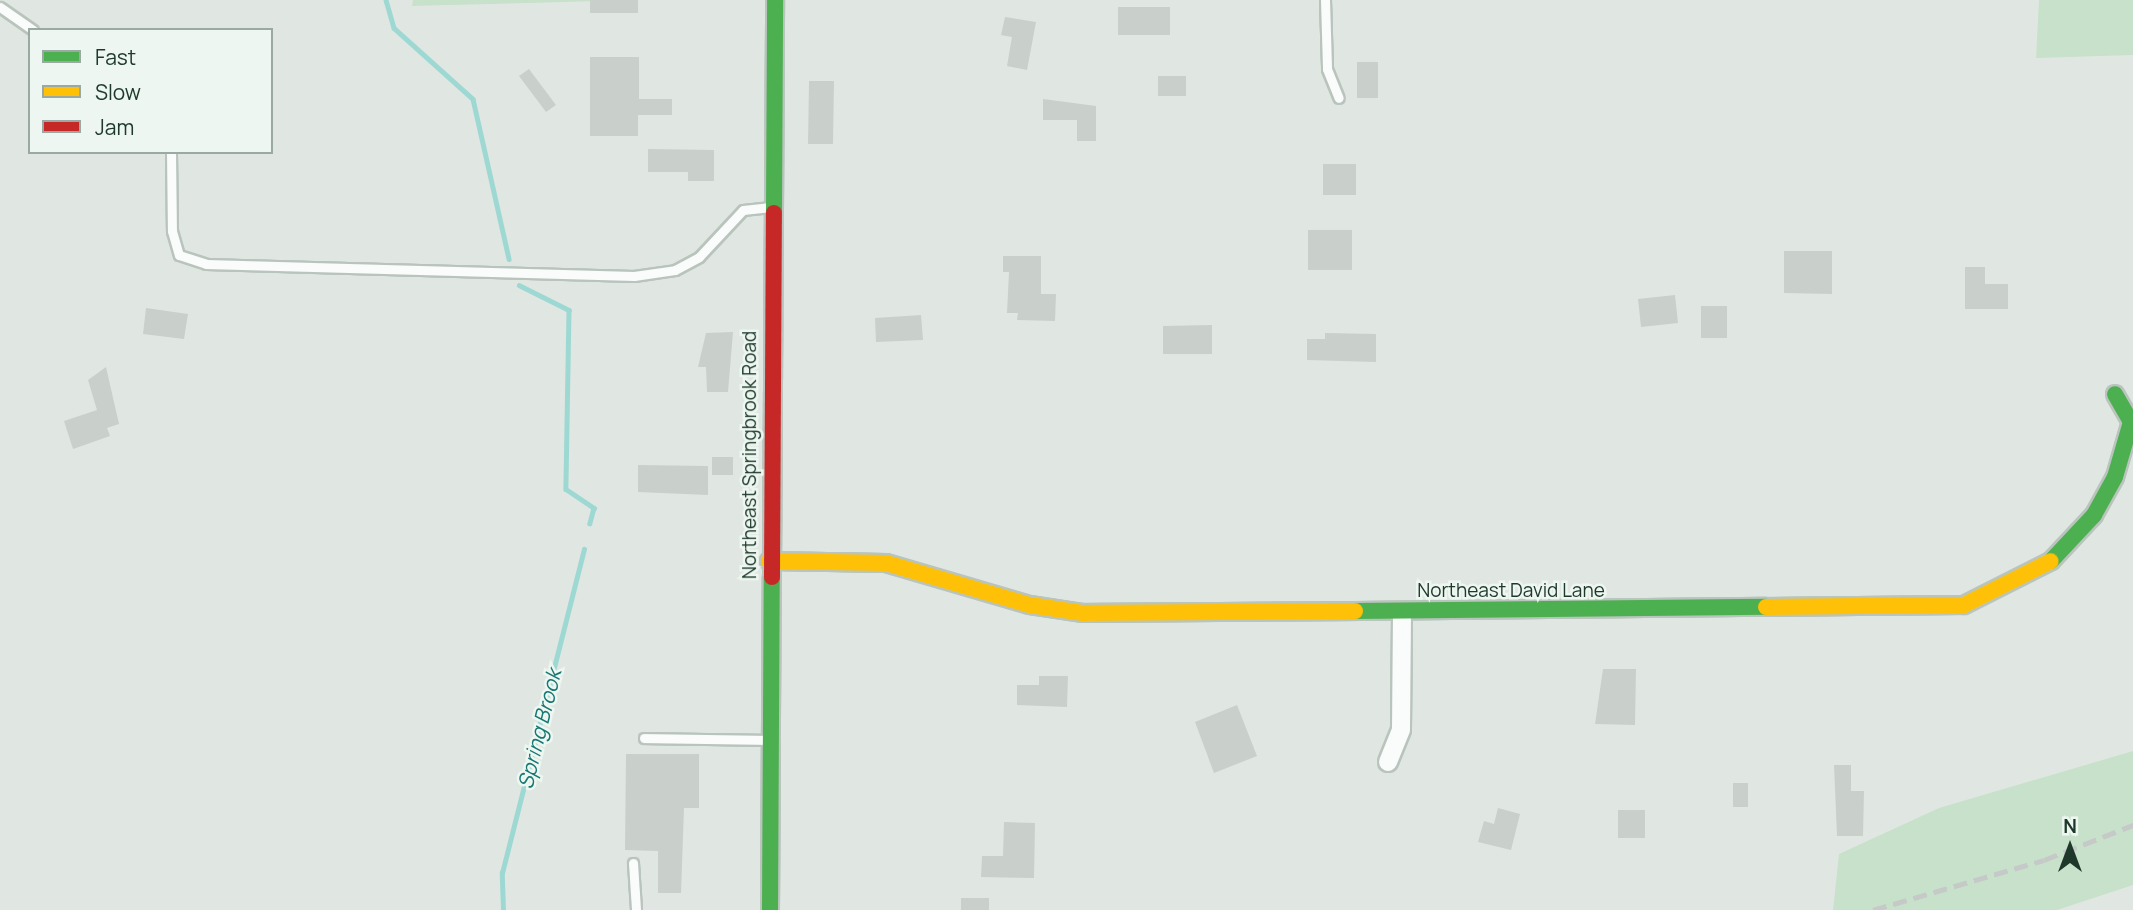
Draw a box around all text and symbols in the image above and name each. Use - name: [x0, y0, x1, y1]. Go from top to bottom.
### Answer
- legend: [28, 28, 273, 154]
- text: Fast: [95, 43, 136, 71]
- text: Slow: [95, 78, 141, 106]
- text: Jam: [95, 113, 134, 141]
- street label: Northeast Springbrook Road: [739, 331, 761, 579]
- street label: Northeast David Lane: [1417, 580, 1605, 602]
- water label: Spring Brook: [512, 667, 566, 791]
- north arrow: [2035, 812, 2105, 882]
- text: N: [2063, 813, 2077, 839]

